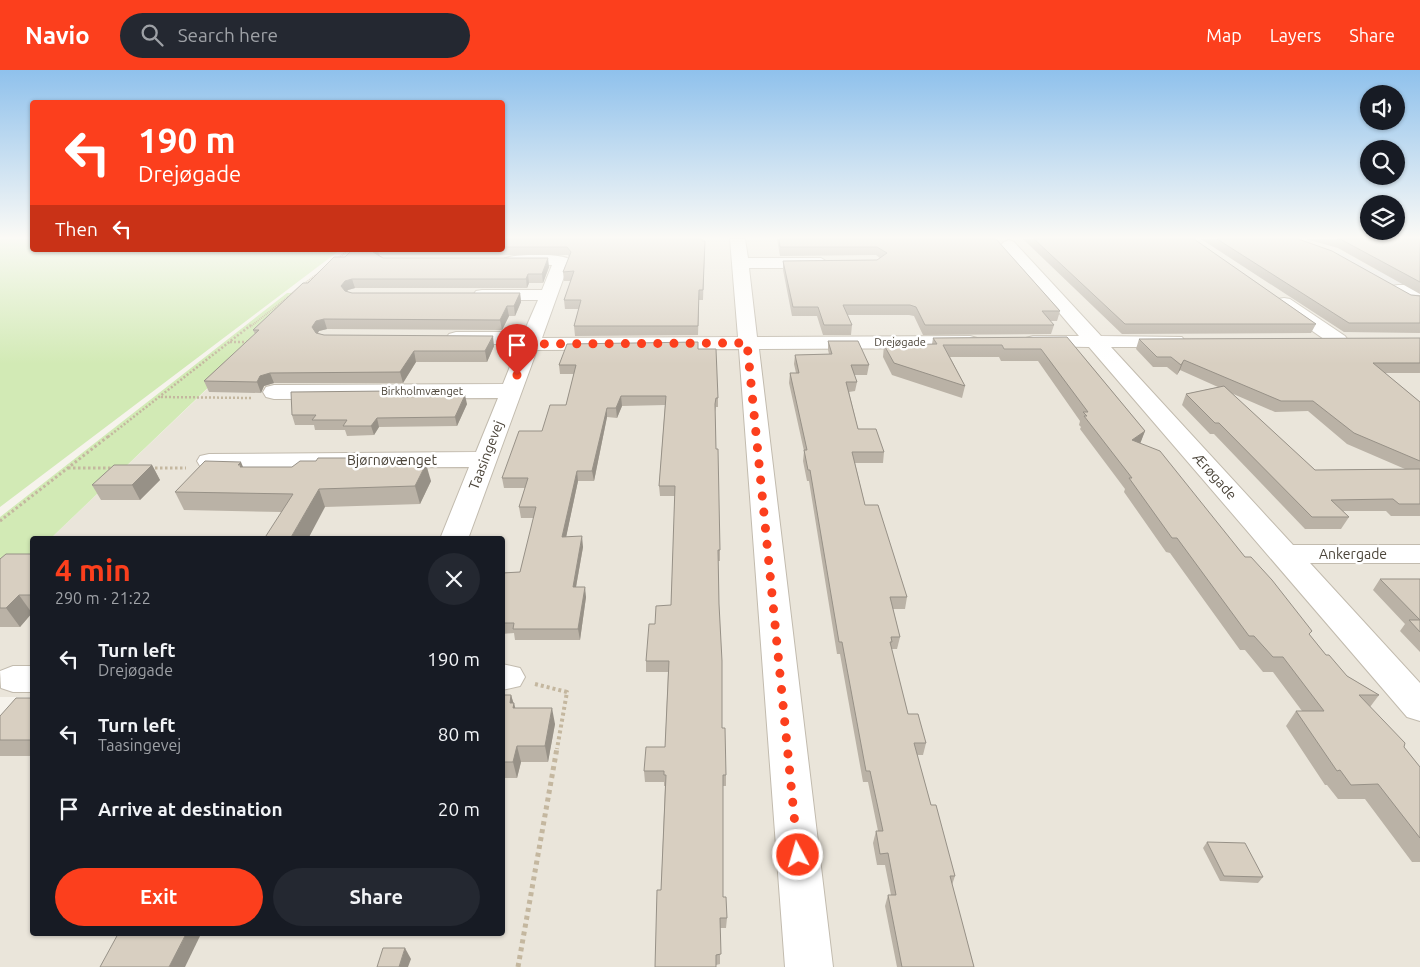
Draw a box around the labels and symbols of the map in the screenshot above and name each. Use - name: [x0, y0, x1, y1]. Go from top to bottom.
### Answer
- pin: [496, 324, 538, 375]
- street label: Drejøgade: [874, 336, 926, 348]
- street label: Birkholmvænget: [381, 385, 464, 397]
- street label: Taasingevej: [465, 418, 507, 492]
- street label: Ærøgade: [1190, 449, 1240, 503]
- street label: Bjørnøvænget: [347, 452, 438, 468]
- street label: Ankergade: [1319, 546, 1387, 562]
- position arrow: [771, 828, 823, 880]

